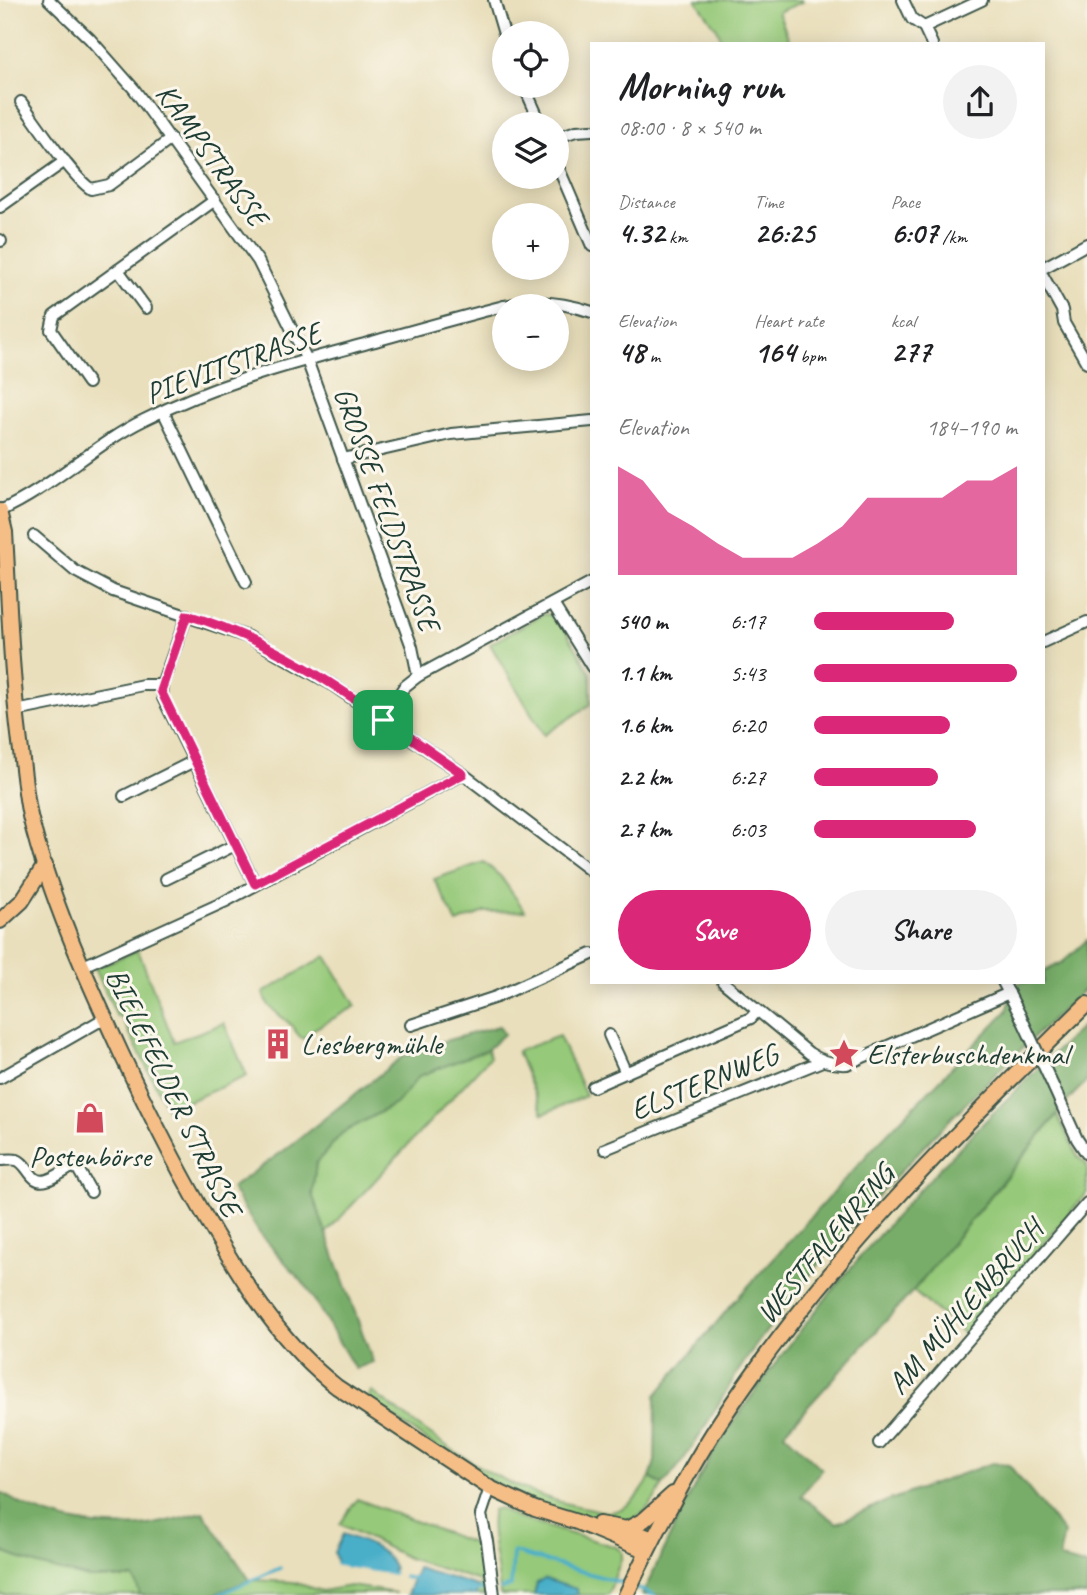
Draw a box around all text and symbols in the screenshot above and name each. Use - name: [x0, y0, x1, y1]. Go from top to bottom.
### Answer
- map controls: [492, 21, 569, 371]
- button: locate: [492, 21, 569, 98]
- text: Morning run: [618, 63, 784, 110]
- button: share: [943, 65, 1017, 139]
- street label: KAMPSTRASSE: [147, 76, 279, 237]
- button: layers: [492, 112, 569, 189]
- text: 08:00 · 8 × 540 m: [618, 113, 761, 142]
- text: Distance: [618, 190, 675, 214]
- text: Time: [754, 190, 783, 214]
- text: Pace: [891, 190, 920, 214]
- button: +: [492, 203, 569, 280]
- text: 4.32: [618, 214, 664, 252]
- text: 26:25: [754, 214, 814, 252]
- text: 6:07: [891, 214, 938, 252]
- text: km: [664, 225, 688, 249]
- text: /km: [938, 225, 967, 249]
- button: −: [492, 294, 569, 371]
- text: Elevation: [618, 309, 676, 333]
- text: Heart rate: [754, 309, 824, 333]
- text: kcal: [891, 309, 916, 333]
- street label: PIEVITSTRASSE: [140, 312, 329, 412]
- text: 48: [618, 333, 645, 371]
- text: 164: [754, 333, 795, 371]
- text: 277: [891, 333, 931, 371]
- text: m: [645, 344, 660, 368]
- text: bpm: [795, 344, 826, 368]
- street label: GROSSE FELDSTRASSE: [325, 382, 450, 639]
- text: Elevation: [618, 413, 689, 442]
- text: 184–190 m: [926, 413, 1017, 442]
- text: 540 m: [618, 607, 667, 636]
- text: 6:17: [730, 607, 766, 636]
- text: 1.1 km: [618, 659, 672, 688]
- text: 5:43: [730, 659, 766, 688]
- pin: [353, 690, 413, 750]
- icon: arrive: [364, 701, 402, 739]
- text: 1.6 km: [618, 711, 672, 740]
- text: 6:20: [730, 711, 766, 740]
- text: 2.2 km: [618, 763, 672, 792]
- text: 6:27: [730, 763, 766, 792]
- text: 2.7 km: [618, 815, 671, 844]
- text: 6:03: [730, 815, 766, 844]
- button: Save: [618, 890, 811, 970]
- button: Share: [825, 890, 1017, 970]
- street label: BIELEFELDER STRASSE: [98, 962, 252, 1226]
- place label: Liesbergmühle: [301, 1025, 444, 1063]
- building icon: Liesbergmühle: [261, 1027, 295, 1061]
- street label: ELSTERNWEG: [625, 1034, 786, 1129]
- place label: Elsterbuschdenkmal: [867, 1035, 1073, 1073]
- place icon: Elsterbuschdenkmal: [827, 1037, 861, 1071]
- shop icon: Postenbörse: [73, 1101, 107, 1135]
- place label: Postenbörse: [29, 1137, 153, 1175]
- street label: WESTFALENRING: [748, 1154, 905, 1331]
- street label: AM MÜHLENBRUCH: [879, 1208, 1054, 1402]

